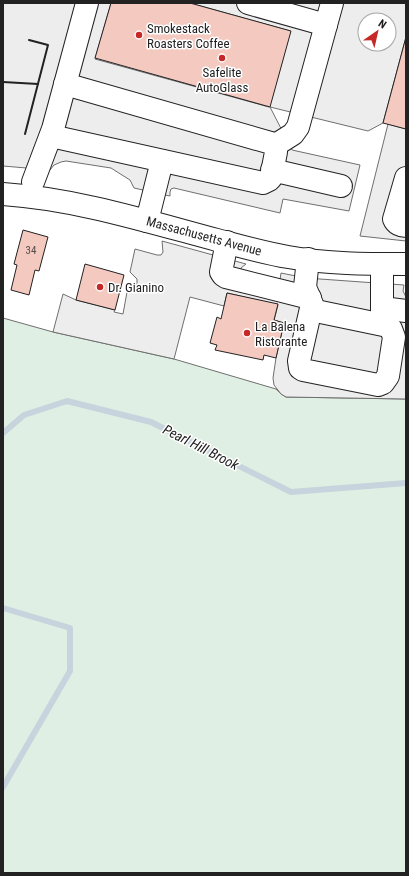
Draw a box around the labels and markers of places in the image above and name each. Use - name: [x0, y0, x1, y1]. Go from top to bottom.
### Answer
- place label: Smokestack Roasters Coffee: [147, 21, 230, 51]
- marker: Smokestack Roasters Coffee: [134, 30, 144, 40]
- marker: Safelite AutoGlass: [217, 53, 227, 63]
- place label: Safelite AutoGlass: [196, 65, 248, 95]
- place label: Dr. Gianino: [108, 280, 164, 295]
- marker: Dr. Gianino: [95, 282, 105, 292]
- place label: La Balena Ristorante: [255, 319, 307, 349]
- marker: La Balena Ristorante: [242, 328, 252, 338]

